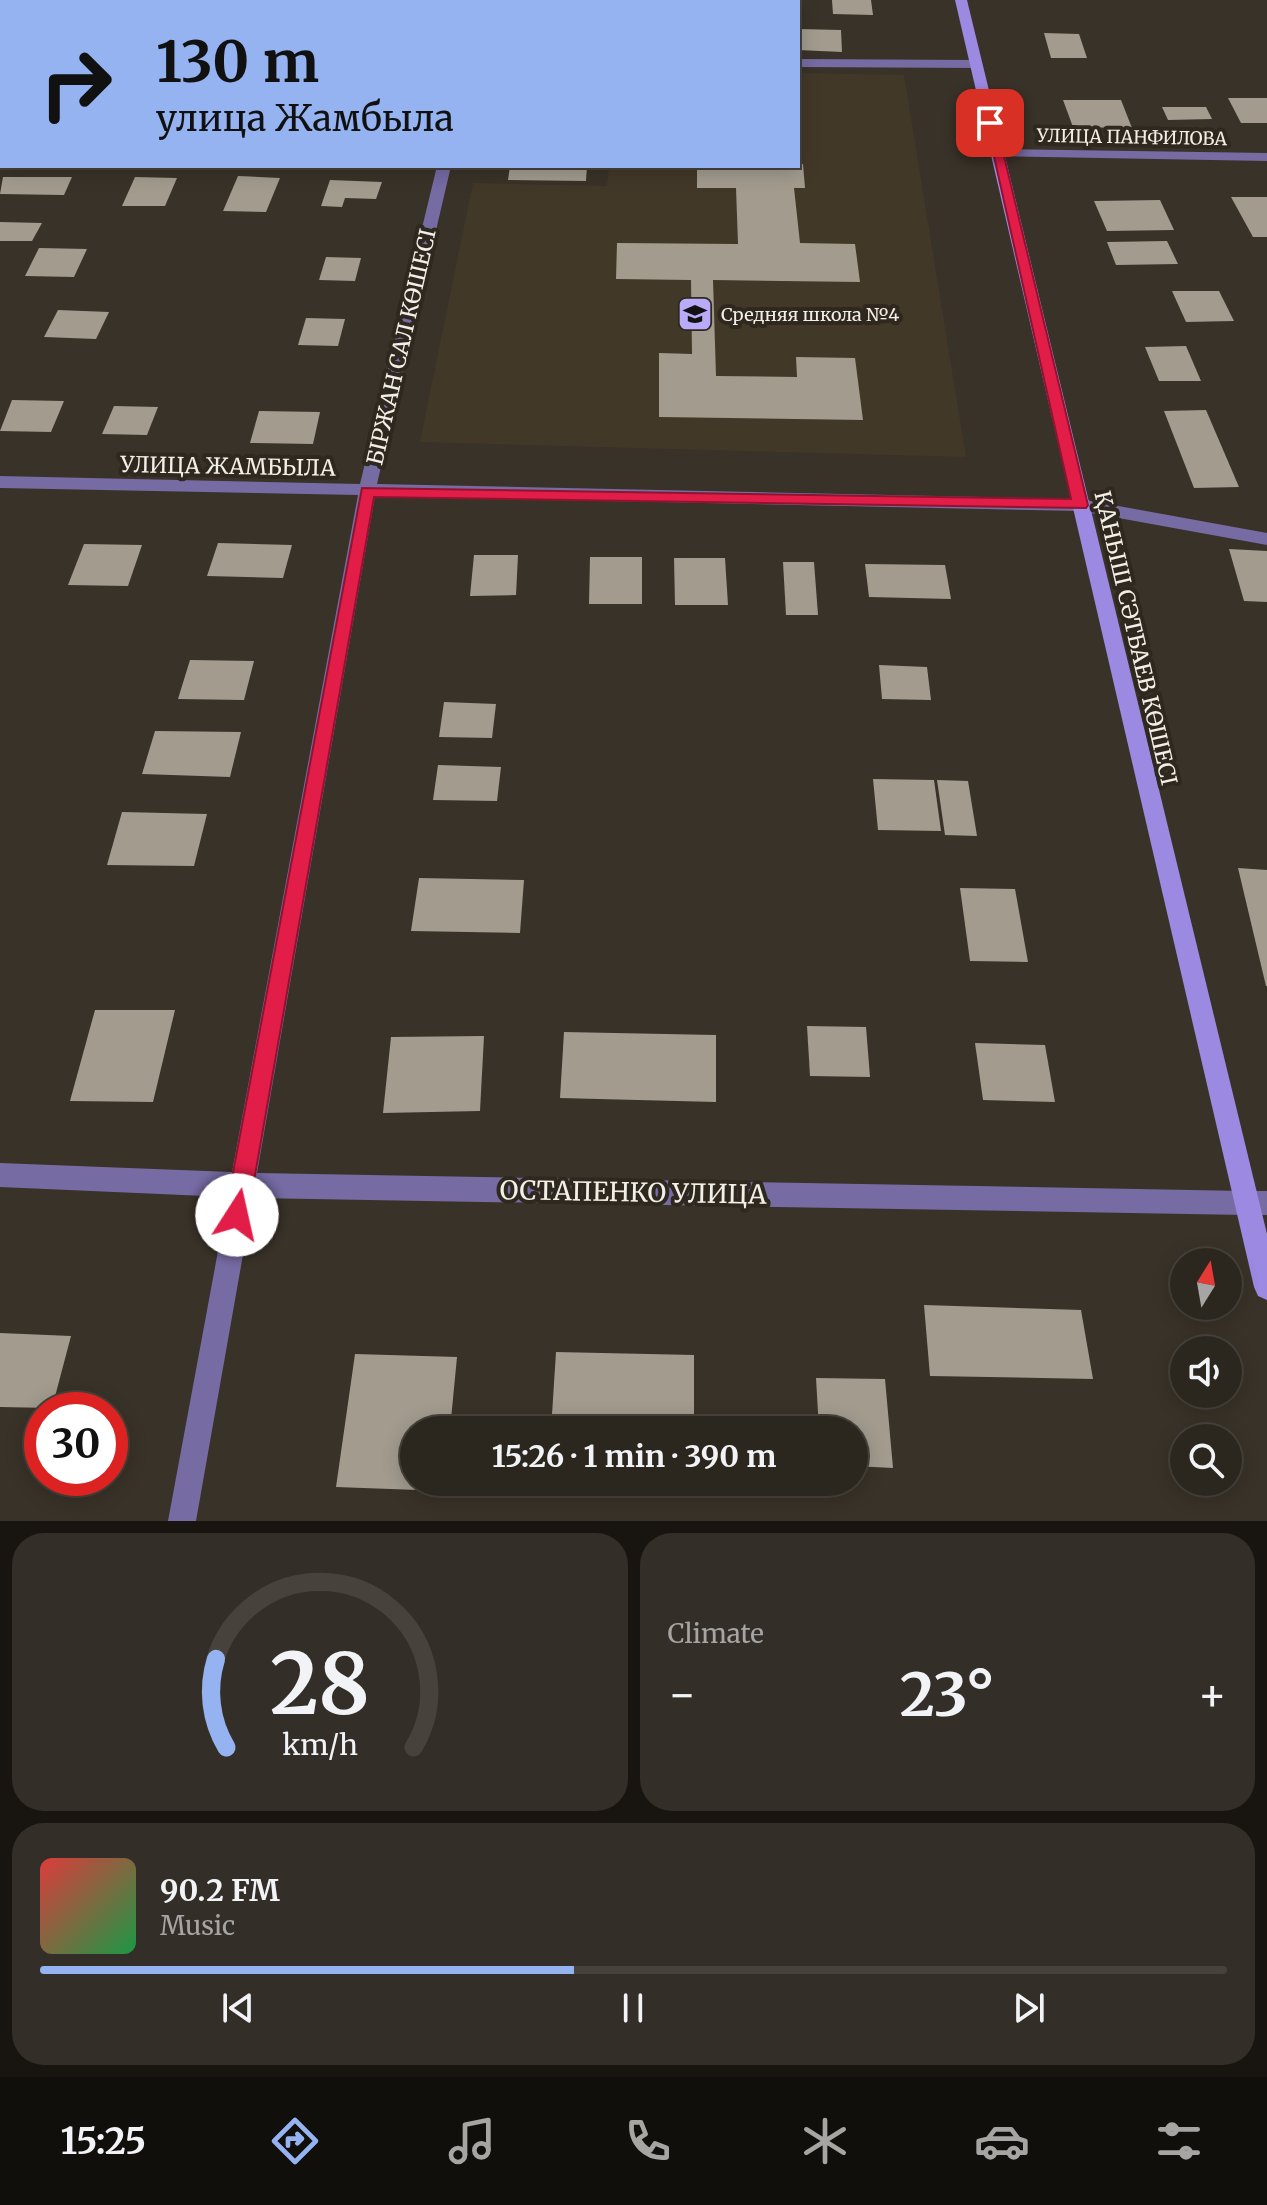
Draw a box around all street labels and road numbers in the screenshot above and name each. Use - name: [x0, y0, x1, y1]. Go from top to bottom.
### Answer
- street label: УЛИЦА ПАНФИЛОВА: [1036, 124, 1228, 150]
- street label: БІРЖАН САЛ КӨШЕСІ: [360, 226, 442, 468]
- street label: УЛИЦА ЖАМБЫЛА: [119, 450, 336, 482]
- street label: ҚАНЫШ СӘТБАЕВ КӨШЕСІ: [1088, 488, 1184, 788]
- street label: ОСТАПЕНКО УЛИЦА: [499, 1173, 767, 1211]

